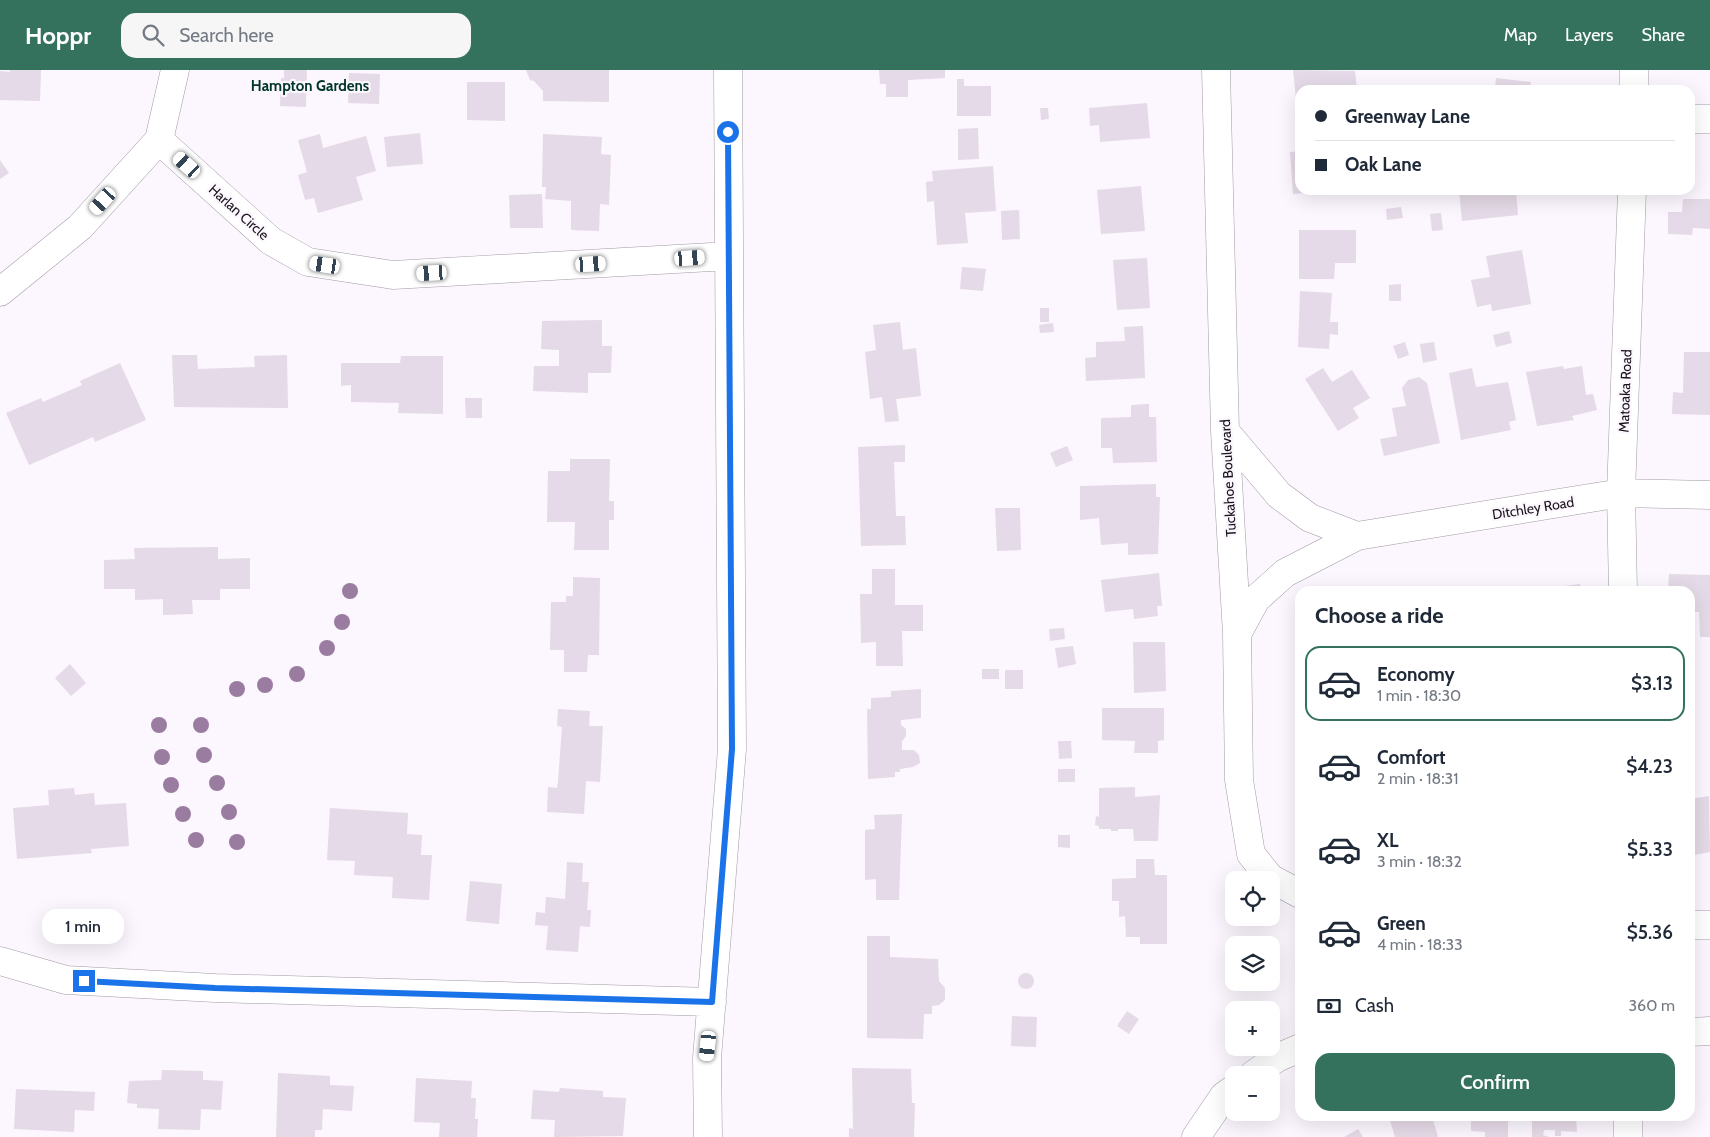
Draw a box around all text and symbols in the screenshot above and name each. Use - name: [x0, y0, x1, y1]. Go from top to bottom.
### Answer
- search box: [121, 13, 471, 58]
- text: Hoppr: [25, 21, 91, 50]
- icon: search: [139, 21, 167, 49]
- text: Search here: [179, 24, 274, 47]
- text: Map: [1504, 24, 1537, 46]
- text: Layers: [1565, 24, 1614, 46]
- text: Share: [1642, 24, 1685, 46]
- district label: Hampton Gardens: [251, 77, 369, 95]
- text: Greenway Lane: [1345, 105, 1470, 128]
- route start: [717, 121, 739, 143]
- car: [170, 149, 203, 181]
- text: Oak Lane: [1345, 153, 1421, 176]
- street label: Harlan Circle: [205, 180, 273, 244]
- car: [87, 185, 118, 217]
- car: [674, 249, 705, 267]
- car: [309, 255, 340, 275]
- car: [575, 256, 606, 272]
- car: [416, 265, 447, 281]
- street label: Matoaka Road: [1615, 349, 1635, 433]
- street label: Tuckahoe Boulevard: [1216, 419, 1240, 537]
- street label: Ditchley Road: [1491, 493, 1575, 523]
- text: Choose a ride: [1315, 602, 1444, 629]
- icon: car: [1317, 661, 1362, 706]
- text: Economy: [1377, 663, 1455, 686]
- text: $3.13: [1631, 672, 1673, 695]
- text: 1 min · 18:30: [1377, 686, 1461, 705]
- icon: car: [1317, 744, 1362, 789]
- text: Comfort: [1377, 746, 1446, 769]
- text: $4.23: [1626, 755, 1673, 778]
- text: 2 min · 18:31: [1377, 769, 1458, 788]
- icon: car: [1317, 827, 1362, 872]
- text: XL: [1377, 829, 1398, 852]
- text: $5.33: [1627, 838, 1673, 861]
- text: 3 min · 18:32: [1377, 852, 1462, 871]
- map controls: [1225, 871, 1280, 1121]
- button: locate: [1225, 871, 1280, 926]
- callout: 1 min: [43, 908, 125, 944]
- icon: car: [1317, 910, 1362, 955]
- text: Green: [1377, 912, 1426, 935]
- text: 1 min: [65, 917, 101, 936]
- text: $5.36: [1627, 921, 1673, 944]
- text: 4 min · 18:33: [1377, 935, 1463, 954]
- button: layers: [1225, 936, 1280, 991]
- route end: [73, 970, 95, 992]
- icon: cash: [1315, 992, 1343, 1020]
- text: Cash: [1355, 994, 1394, 1017]
- text: 360 m: [1628, 996, 1675, 1015]
- button: +: [1225, 1001, 1280, 1056]
- car: [698, 1030, 717, 1062]
- button: Confirm: [1315, 1053, 1675, 1111]
- button: −: [1225, 1066, 1280, 1121]

